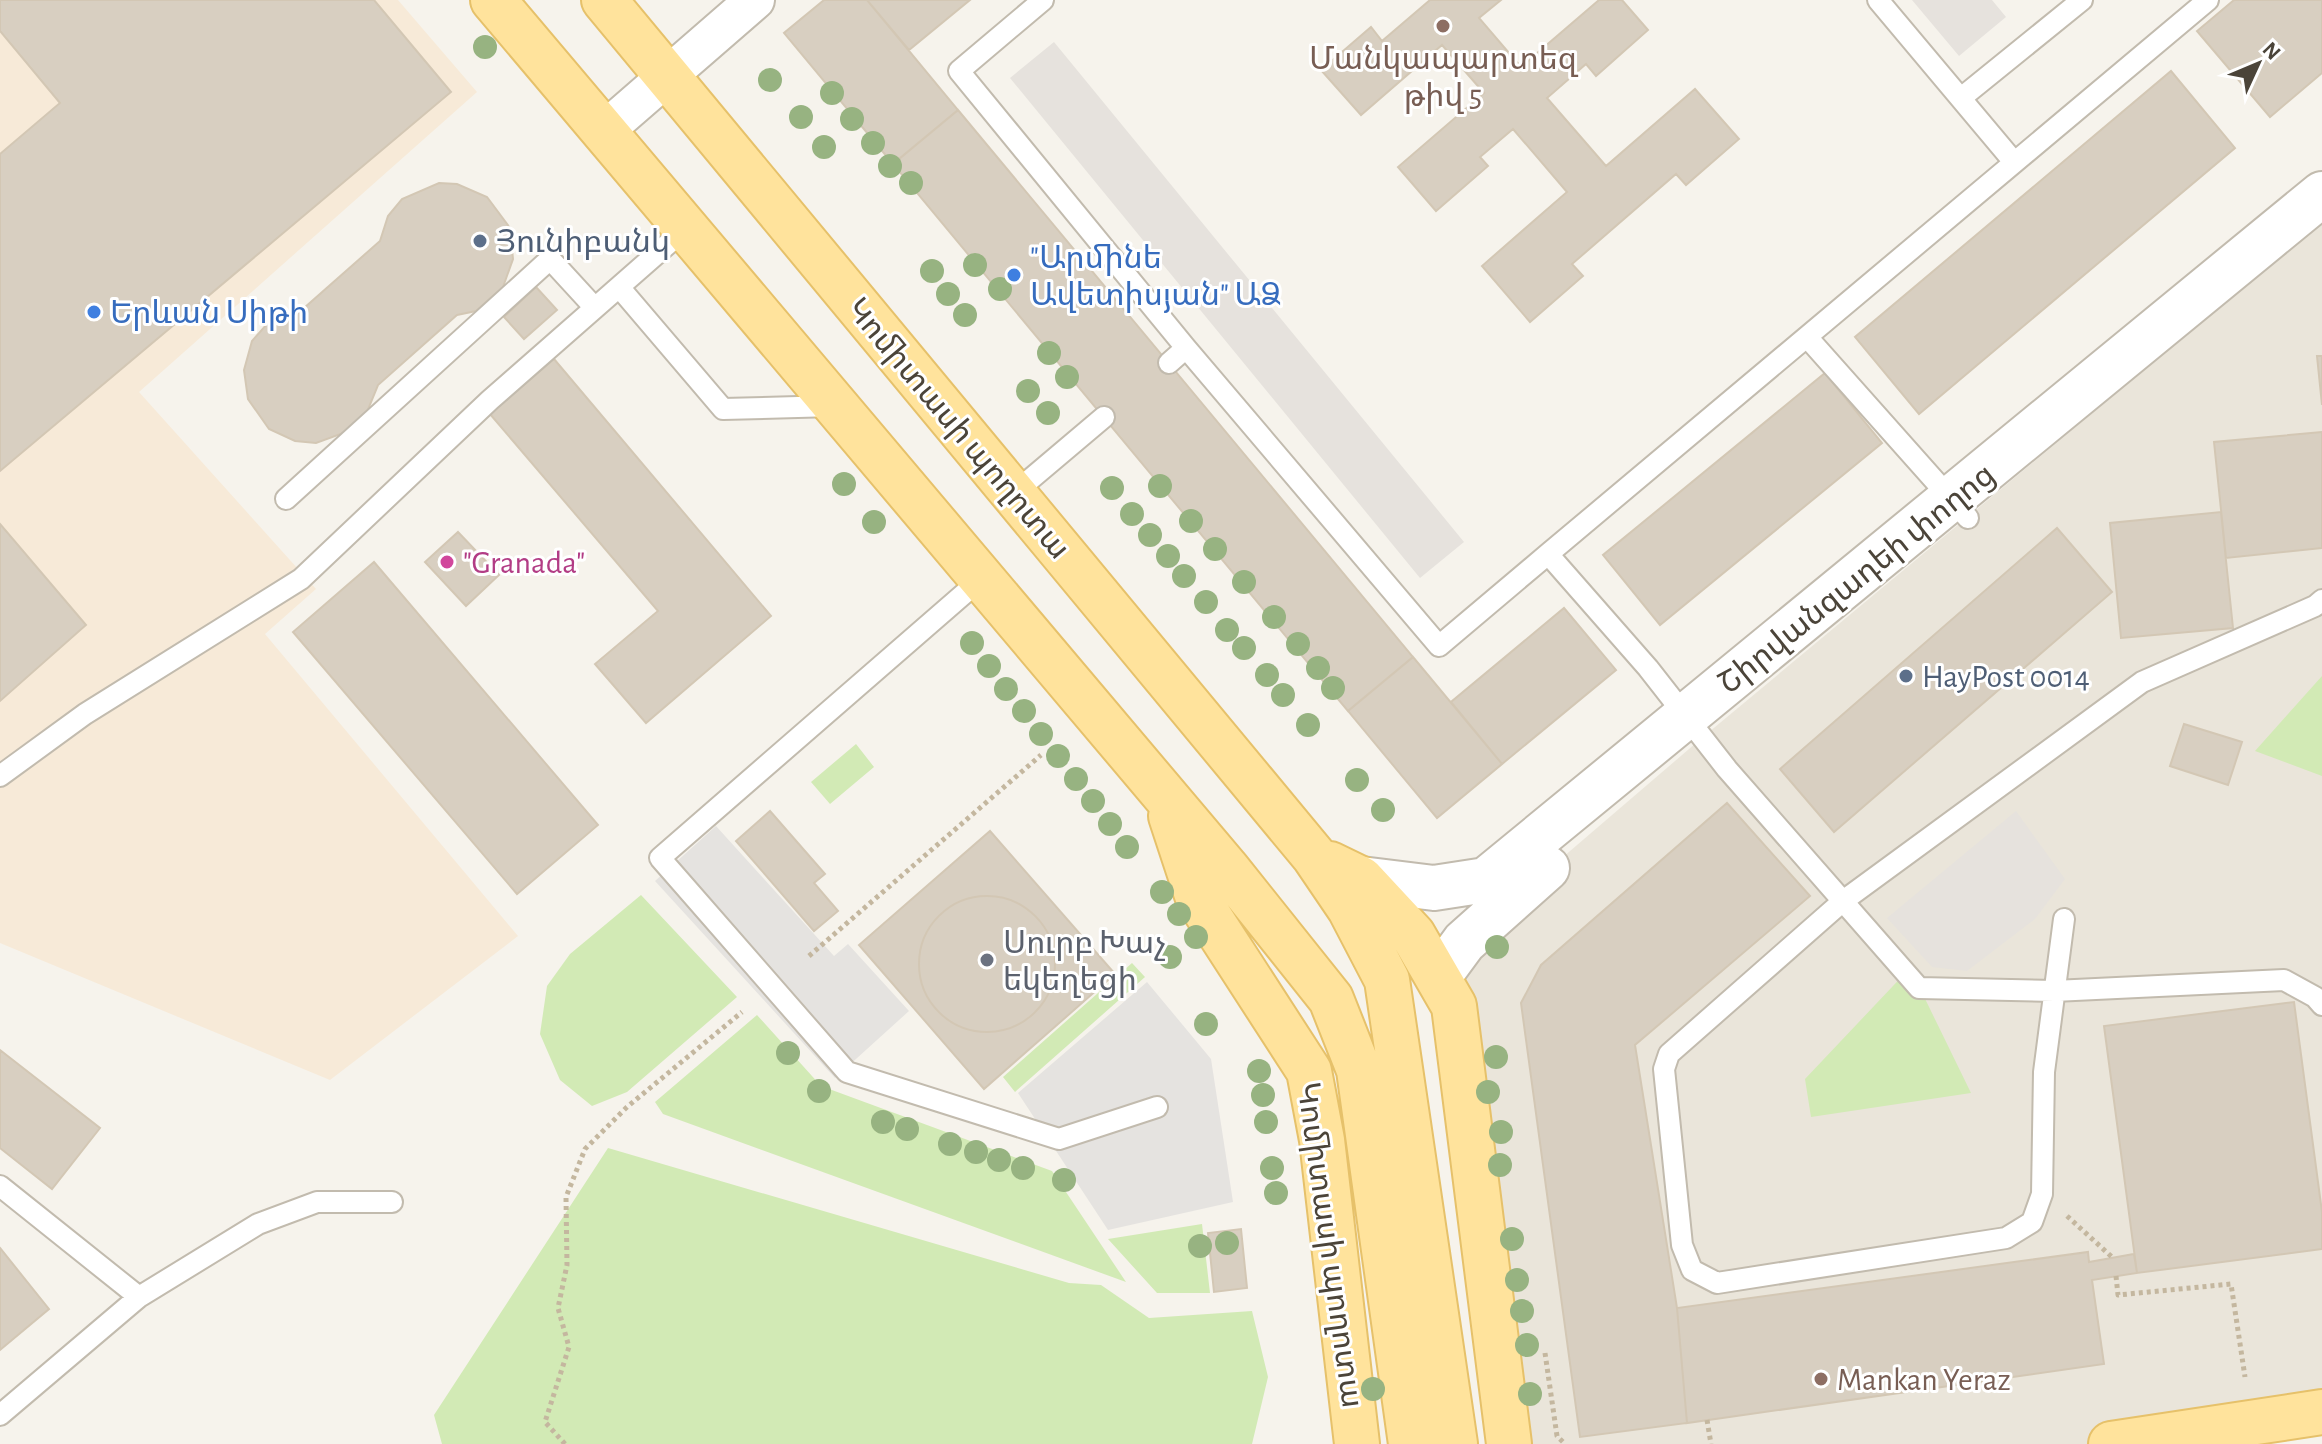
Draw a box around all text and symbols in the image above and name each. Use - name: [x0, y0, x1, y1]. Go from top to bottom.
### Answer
- marker: Մանկապարտեզ թիվ 5: [1434, 17, 1452, 35]
- north arrow: [2218, 24, 2298, 104]
- text: N: [2258, 38, 2285, 64]
- place label: Մանկապարտեզ թիվ 5: [1309, 43, 1579, 114]
- place label: Յունիբանկ: [496, 226, 670, 260]
- marker: Յունիբանկ: [471, 232, 489, 250]
- place label: "Արմինե Ավետիսյան" ԱՁ: [1030, 242, 1282, 313]
- marker: "Արմինե Ավետիսյան" ԱՁ: [1005, 266, 1023, 284]
- street label: Կոմիտասի պողոտա: [839, 292, 1076, 566]
- place label: Երևան Սիթի: [110, 297, 308, 331]
- marker: Երևան Սիթի: [85, 303, 103, 321]
- street label: Շիրվանզադեի փողոց: [1712, 458, 2002, 701]
- place label: "Granada": [463, 547, 585, 579]
- marker: "Granada": [438, 553, 456, 571]
- place label: HayPost 0014: [1922, 661, 2090, 693]
- marker: HayPost 0014: [1897, 667, 1915, 685]
- place label: Սուրբ Խաչ եկեղեցի: [1003, 927, 1166, 998]
- marker: Սուրբ Խաչ եկեղեցի: [978, 951, 996, 969]
- street label: Կոմիտասի պողոտա: [1289, 1080, 1369, 1410]
- place label: Mankan Yeraz: [1837, 1364, 2011, 1396]
- marker: Mankan Yeraz: [1812, 1370, 1830, 1388]

